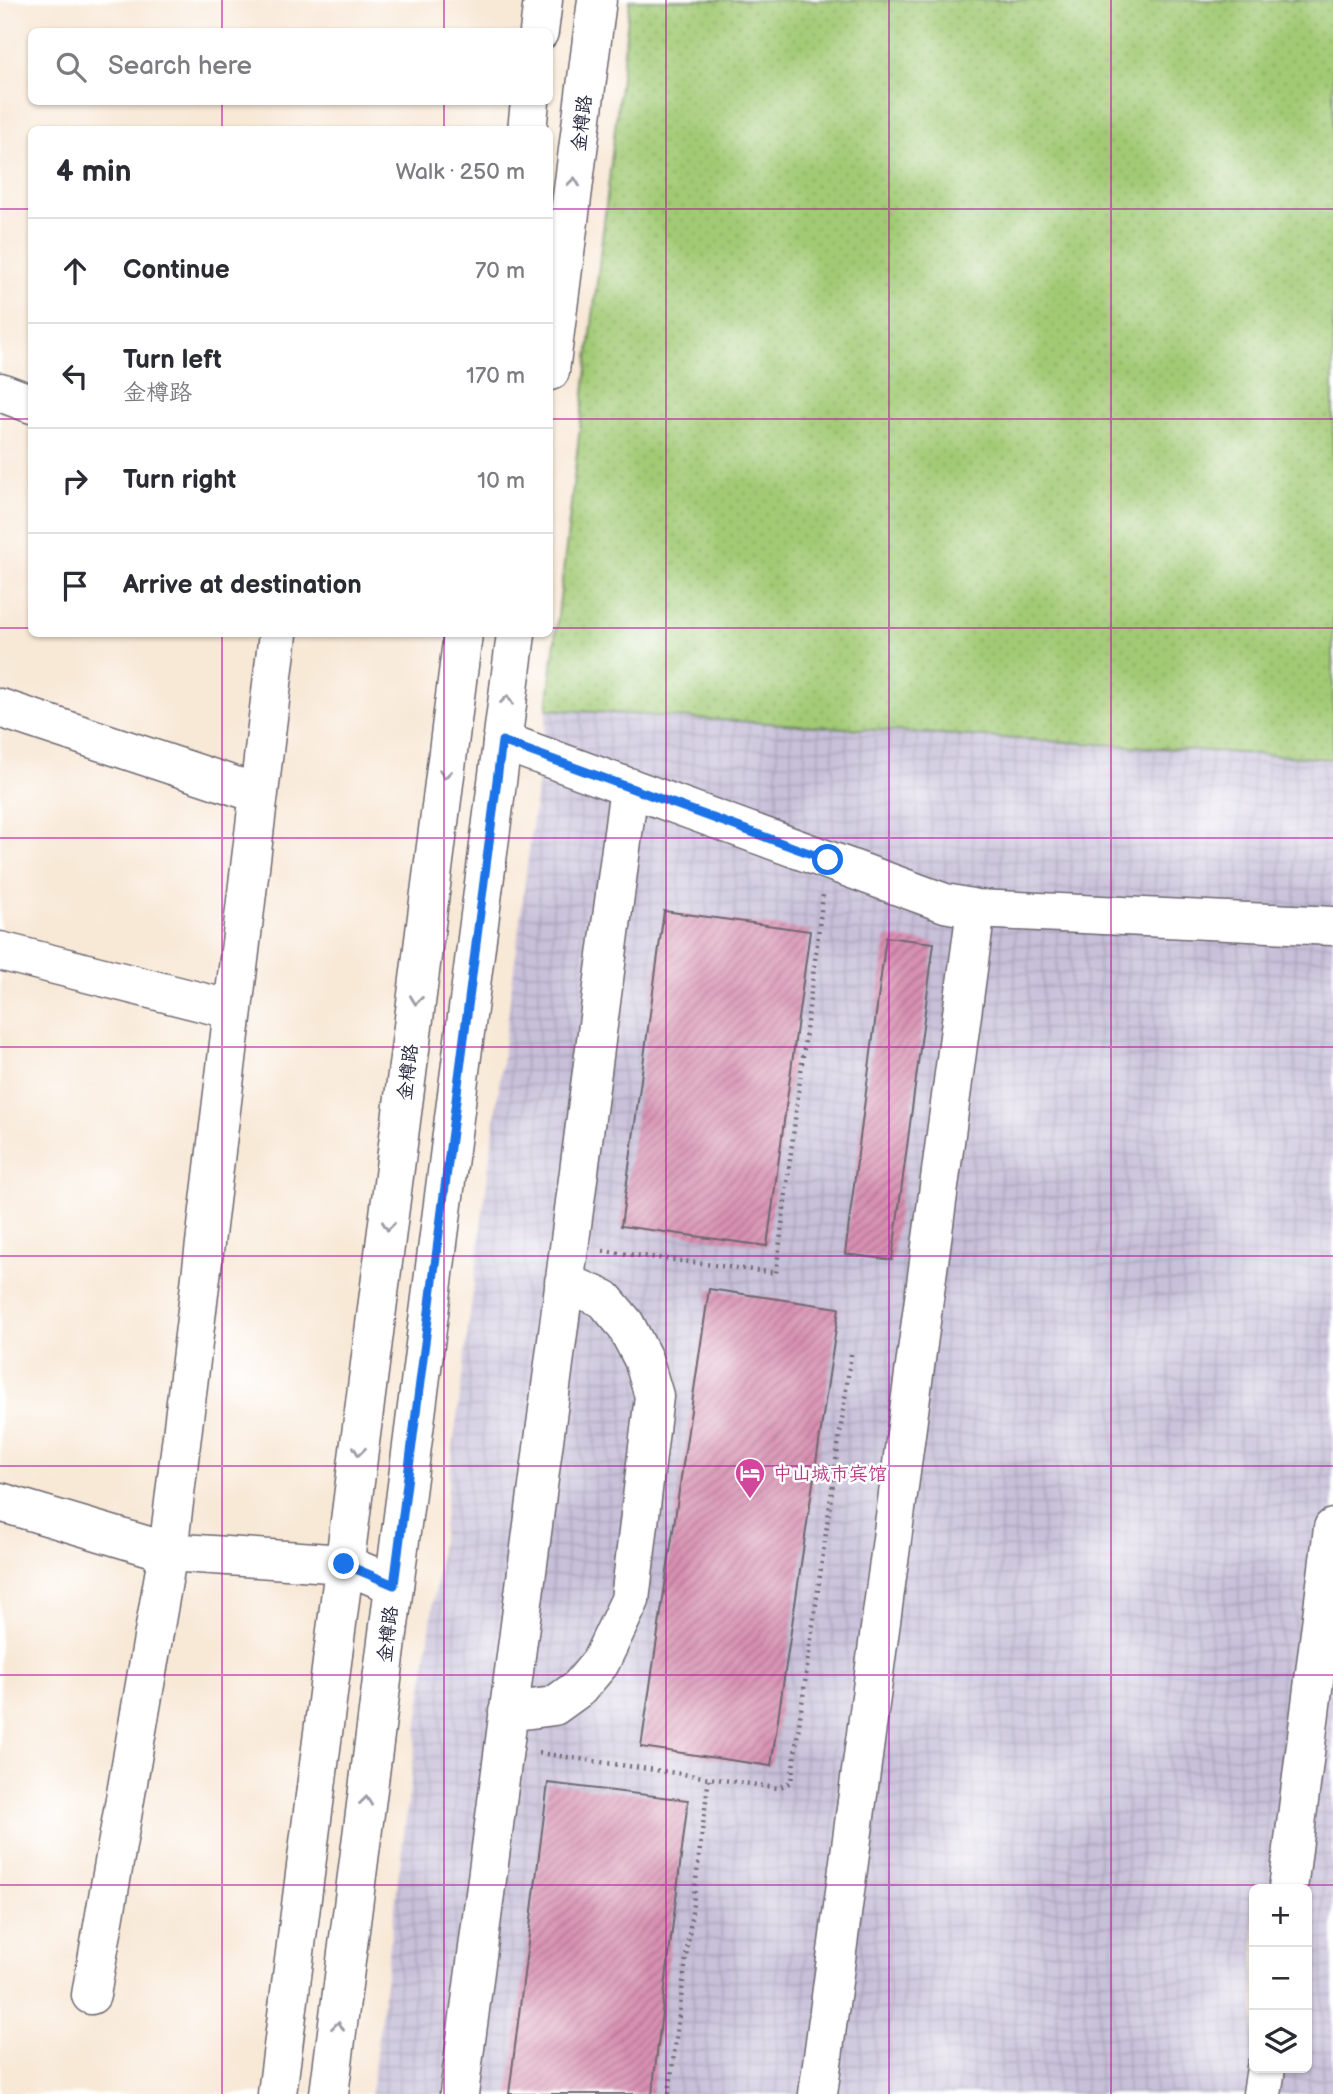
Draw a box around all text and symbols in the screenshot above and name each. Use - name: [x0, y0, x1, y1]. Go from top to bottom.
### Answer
- search box: [28, 28, 553, 105]
- icon: search: [52, 48, 90, 86]
- text: Search here: [108, 51, 252, 82]
- street label: 金樽路: [568, 93, 597, 153]
- text: 4 min: [56, 154, 131, 190]
- text: Walk · 250 m: [395, 158, 525, 186]
- one-way arrow: [566, 176, 581, 188]
- icon: ahead: [56, 252, 94, 290]
- text: Continue: [123, 255, 230, 286]
- text: 70 m: [475, 257, 525, 285]
- text: Turn left: [123, 345, 222, 376]
- icon: left: [56, 357, 94, 395]
- text: 170 m: [466, 362, 525, 390]
- text: 金樽路: [123, 379, 192, 407]
- icon: right: [56, 462, 94, 500]
- text: Turn right: [123, 465, 236, 496]
- text: 10 m: [477, 467, 525, 495]
- icon: arrive: [56, 567, 94, 605]
- text: Arrive at destination: [123, 570, 362, 601]
- one-way arrow: [500, 694, 515, 706]
- one-way arrow: [437, 768, 452, 780]
- route start: [812, 844, 843, 875]
- one-way arrow: [409, 994, 424, 1006]
- street label: 金樽路: [394, 1042, 423, 1102]
- one-way arrow: [380, 1220, 395, 1231]
- one-way arrow: [351, 1445, 366, 1457]
- hotel icon: 中山城市宾馆: [733, 1456, 767, 1500]
- place label: 中山城市宾馆: [773, 1463, 887, 1486]
- route end: [328, 1548, 359, 1579]
- street label: 金樽路: [374, 1604, 403, 1664]
- one-way arrow: [359, 1795, 374, 1806]
- map controls: [1249, 1884, 1312, 2073]
- button: +: [1249, 1884, 1312, 1947]
- button: −: [1249, 1947, 1312, 2010]
- button: layers: [1249, 2010, 1312, 2073]
- one-way arrow: [330, 2020, 345, 2032]

